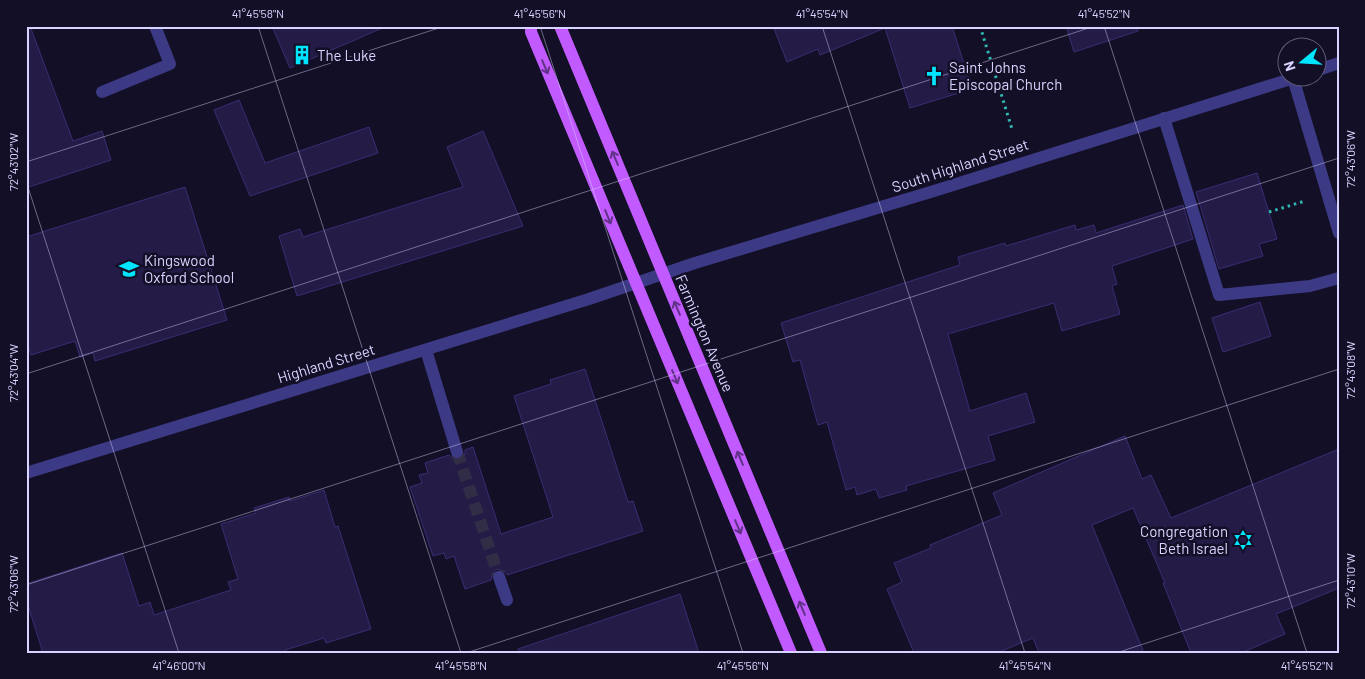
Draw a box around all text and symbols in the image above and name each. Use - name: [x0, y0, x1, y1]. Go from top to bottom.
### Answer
- text: 41°45'58"N: [232, 6, 284, 20]
- text: 41°45'56"N: [514, 6, 566, 20]
- text: 41°45'54"N: [796, 6, 848, 20]
- text: 41°45'52"N: [1078, 6, 1130, 20]
- north arrow: [1278, 38, 1328, 88]
- building icon: The Luke: [291, 44, 313, 66]
- place label: The Luke: [317, 46, 376, 64]
- place label: Saint Johns Episcopal Church: [949, 58, 1062, 93]
- one-way arrow: [541, 59, 551, 74]
- text: N: [1280, 59, 1299, 73]
- church icon: Saint Johns Episcopal Church: [923, 65, 945, 87]
- text: 72°43'06"W: [1343, 130, 1357, 188]
- text: 72°43'02"W: [6, 133, 20, 191]
- street label: South Highland Street: [889, 134, 1031, 196]
- one-way arrow: [610, 151, 619, 166]
- one-way arrow: [604, 209, 613, 224]
- place label: Kingswood Oxford School: [144, 251, 234, 286]
- school or university icon: Kingswood Oxford School: [118, 258, 140, 280]
- street label: Farmington Avenue: [672, 272, 738, 394]
- one-way arrow: [672, 301, 682, 316]
- street label: Highland Street: [275, 340, 377, 386]
- text: 72°43'08"W: [1343, 341, 1357, 399]
- text: 72°43'04"W: [6, 344, 20, 402]
- one-way arrow: [672, 370, 681, 385]
- one-way arrow: [734, 451, 744, 466]
- one-way arrow: [734, 519, 743, 534]
- place label: Congregation Beth Israel: [1140, 522, 1228, 557]
- synagogue icon: Congregation Beth Israel: [1232, 529, 1254, 551]
- text: 72°43'10"W: [1343, 553, 1357, 609]
- text: 72°43'06"W: [6, 555, 20, 613]
- one-way arrow: [797, 601, 807, 616]
- text: 41°46'00"N: [152, 658, 206, 672]
- text: 41°45'58"N: [435, 658, 487, 672]
- text: 41°45'56"N: [717, 658, 769, 672]
- text: 41°45'54"N: [999, 658, 1051, 672]
- text: 41°45'52"N: [1281, 658, 1333, 672]

